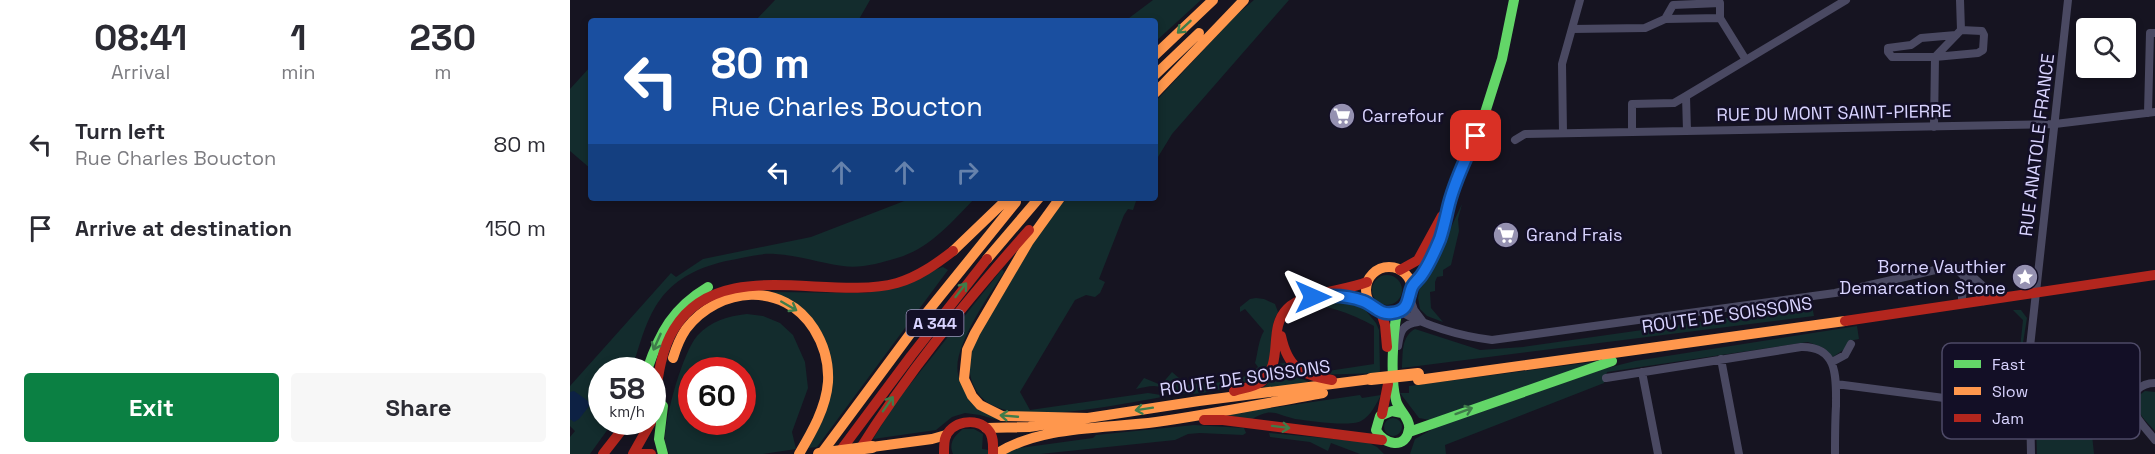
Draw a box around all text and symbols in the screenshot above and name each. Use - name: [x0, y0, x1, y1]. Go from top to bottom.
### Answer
- text: 08:41: [94, 15, 187, 61]
- text: 1: [290, 15, 307, 61]
- text: 230: [409, 15, 476, 61]
- map controls: [2076, 18, 2136, 78]
- button: search: [2076, 18, 2136, 78]
- one-way arrow: [1177, 20, 1192, 34]
- text: 80 m: [711, 37, 810, 90]
- icon: left: [612, 42, 690, 120]
- street label: RUE ANATOLE FRANCE: [2014, 52, 2059, 238]
- text: Arrival: [111, 59, 170, 85]
- text: min: [281, 59, 316, 85]
- text: m: [434, 59, 451, 85]
- text: Rue Charles Boucton: [711, 89, 983, 124]
- street label: RUE DU MONT SAINT-PIERRE: [1716, 99, 1952, 126]
- supermarket icon: Carrefour: [1327, 101, 1357, 131]
- place label: Carrefour: [1362, 104, 1444, 127]
- pin: [1450, 110, 1501, 161]
- text: Turn left: [75, 117, 165, 145]
- icon: arrive: [1459, 119, 1492, 152]
- icon: left: [24, 128, 57, 161]
- text: 80 m: [494, 130, 546, 158]
- text: Rue Charles Boucton: [75, 145, 276, 171]
- icon: left: [762, 156, 795, 189]
- icon: ahead: [825, 156, 858, 189]
- icon: ahead: [888, 156, 921, 189]
- icon: right: [951, 156, 984, 189]
- icon: arrive: [24, 212, 57, 245]
- text: Arrive at destination: [75, 214, 292, 242]
- text: 150 m: [485, 214, 546, 242]
- supermarket icon: Grand Frais: [1491, 220, 1521, 250]
- place label: Grand Frais: [1526, 223, 1622, 246]
- place label: Borne Vauthier Demarcation Stone: [1839, 255, 2006, 299]
- place icon: Borne Vauthier Demarcation Stone: [2010, 262, 2040, 292]
- position arrow: [1281, 265, 1345, 329]
- one-way arrow: [955, 282, 968, 298]
- street label: ROUTE DE SOISSONS: [1640, 291, 1814, 338]
- one-way arrow: [780, 300, 797, 312]
- road number: A 344: [906, 310, 964, 336]
- one-way arrow: [650, 333, 662, 351]
- legend: [1942, 343, 2140, 439]
- street label: ROUTE DE SOISSONS: [1158, 354, 1332, 401]
- text: Fast: [1992, 354, 2025, 375]
- speed limit sign: 60: [678, 357, 756, 435]
- text: 58: [609, 369, 645, 408]
- button: Exit: [24, 373, 279, 442]
- button: Share: [291, 373, 546, 442]
- text: Slow: [1992, 381, 2028, 402]
- one-way arrow: [882, 397, 894, 413]
- text: km/h: [609, 402, 645, 421]
- one-way arrow: [1135, 404, 1154, 415]
- one-way arrow: [1454, 405, 1473, 416]
- text: Jam: [1992, 408, 2024, 429]
- one-way arrow: [1000, 410, 1020, 421]
- one-way arrow: [1271, 422, 1291, 433]

